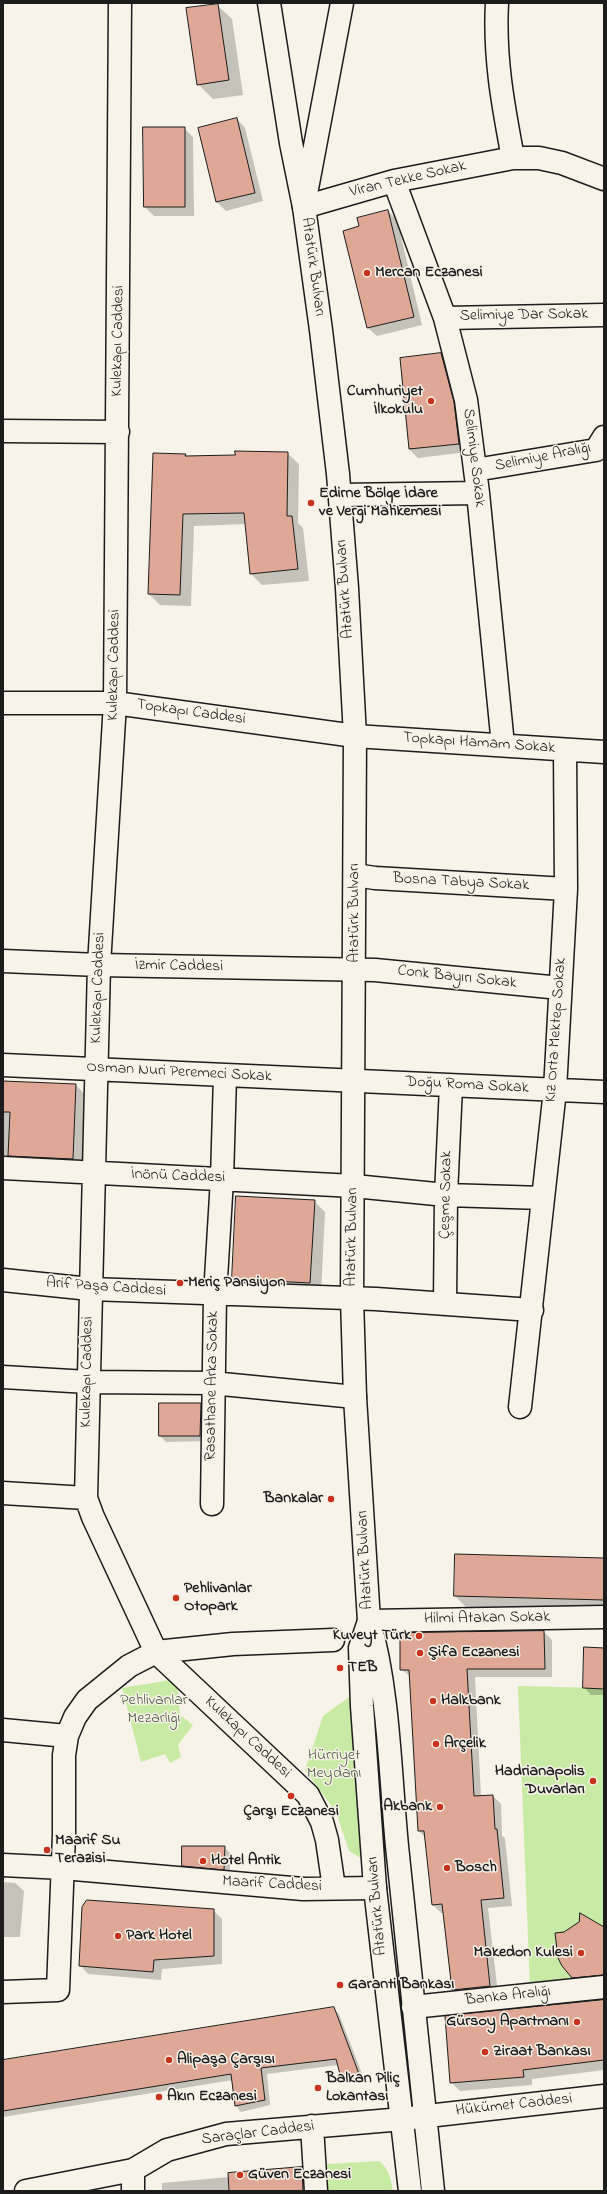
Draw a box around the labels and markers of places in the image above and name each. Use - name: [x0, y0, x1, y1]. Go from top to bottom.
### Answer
- place label: Mercan Eczanesi: [375, 263, 483, 283]
- marker: Mercan Eczanesi: [362, 268, 372, 278]
- place label: Cumhuriyet İlkokulu: [347, 382, 423, 420]
- marker: Cumhuriyet İlkokulu: [426, 396, 436, 406]
- place label: Edirne Bölge İdare ve Vergi Mahkemesi: [319, 484, 441, 522]
- marker: Edirne Bölge İdare ve Vergi Mahkemesi: [306, 498, 316, 508]
- place label: Meriç Pansiyon: [188, 1273, 285, 1293]
- marker: Meriç Pansiyon: [175, 1278, 185, 1288]
- place label: Bankalar: [264, 1489, 323, 1509]
- marker: Bankalar: [326, 1494, 336, 1504]
- place label: Pehlivanlar Otopark: [184, 1579, 252, 1617]
- marker: Pehlivanlar Otopark: [171, 1593, 181, 1603]
- place label: Kuveyt Türk: [333, 1626, 411, 1646]
- marker: Kuveyt Türk: [414, 1631, 424, 1641]
- place label: Şifa Eczanesi: [428, 1643, 519, 1663]
- marker: Şifa Eczanesi: [415, 1648, 425, 1658]
- place label: TEB: [348, 1658, 378, 1678]
- marker: TEB: [335, 1663, 345, 1673]
- place label: Halkbank: [441, 1691, 501, 1711]
- marker: Halkbank: [428, 1696, 438, 1706]
- place label: Arçelik: [444, 1734, 486, 1754]
- marker: Arçelik: [431, 1739, 441, 1749]
- place label: Hadrianapolis Duvarları: [495, 1762, 585, 1800]
- marker: Hadrianapolis Duvarları: [588, 1776, 598, 1786]
- marker: Çarşı Eczanesi: [286, 1791, 296, 1801]
- place label: Akbank: [383, 1797, 432, 1817]
- place label: Çarşı Eczanesi: [243, 1802, 339, 1822]
- marker: Akbank: [435, 1802, 445, 1812]
- place label: Maarif Su Terazisi: [55, 1831, 121, 1869]
- marker: Maarif Su Terazisi: [42, 1845, 52, 1855]
- place label: Hotel Antik: [211, 1851, 281, 1871]
- marker: Hotel Antik: [198, 1856, 208, 1866]
- place label: Bosch: [455, 1858, 497, 1878]
- marker: Bosch: [442, 1863, 452, 1873]
- place label: Park Hotel: [126, 1926, 192, 1946]
- marker: Park Hotel: [113, 1931, 123, 1941]
- place label: Makedon Kulesi: [474, 1943, 573, 1963]
- marker: Makedon Kulesi: [576, 1948, 586, 1958]
- place label: Garanti Bankası: [348, 1975, 454, 1995]
- marker: Garanti Bankası: [335, 1980, 345, 1990]
- place label: Gürsoy Apartmanı: [446, 2012, 569, 2032]
- marker: Gürsoy Apartmanı: [572, 2017, 582, 2027]
- place label: Ziraat Bankası: [493, 2042, 591, 2062]
- marker: Ziraat Bankası: [480, 2047, 490, 2057]
- place label: Alipaşa Çarşısı: [177, 2050, 275, 2070]
- marker: Alipaşa Çarşısı: [164, 2055, 174, 2065]
- place label: Balkan Piliç Lokantası: [326, 2069, 399, 2107]
- marker: Balkan Piliç Lokantası: [313, 2083, 323, 2093]
- place label: Akın Eczanesi: [167, 2087, 257, 2107]
- marker: Akın Eczanesi: [154, 2092, 164, 2102]
- place label: Güven Eczanesi: [248, 2165, 351, 2185]
- marker: Güven Eczanesi: [235, 2170, 245, 2180]

